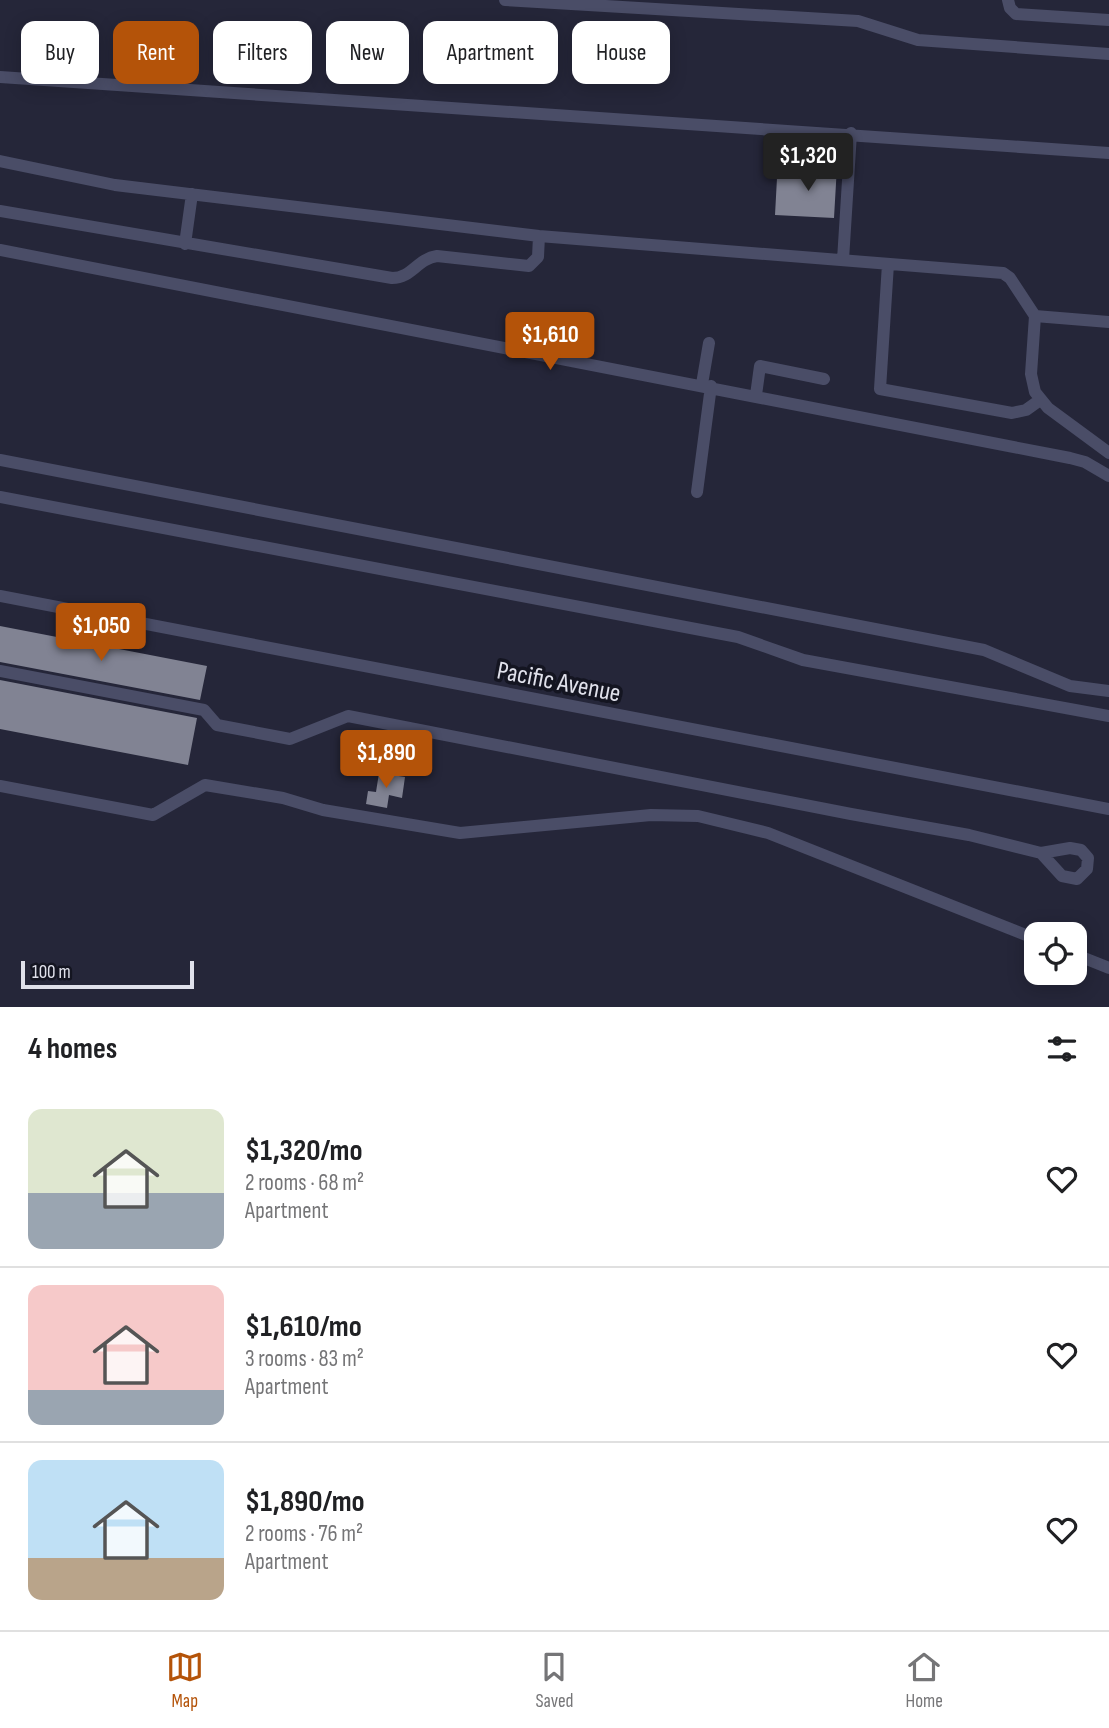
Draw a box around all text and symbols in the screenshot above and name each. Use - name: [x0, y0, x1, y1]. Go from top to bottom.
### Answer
- chip: Buy: [21, 21, 99, 84]
- chip: Rent: [113, 21, 199, 84]
- chip: Filters: [213, 21, 312, 84]
- chip: New: [326, 21, 409, 84]
- chip: Apartment: [423, 21, 558, 84]
- chip: House: [572, 21, 670, 84]
- pin: $1,320: [751, 134, 865, 193]
- text: $1,320: [779, 142, 837, 170]
- pin: $1,610: [493, 312, 607, 372]
- text: $1,610: [521, 321, 579, 349]
- pin: $1,050: [44, 604, 158, 663]
- text: $1,050: [72, 612, 130, 640]
- street label: Pacific Avenue: [494, 655, 623, 710]
- pin: $1,890: [329, 730, 443, 790]
- text: $1,890: [356, 739, 416, 767]
- map controls: [1024, 922, 1087, 985]
- button: locate: [1024, 922, 1087, 985]
- scale bar: [21, 958, 194, 990]
- text: 100 m: [32, 961, 71, 984]
- icon: filters: [1043, 1030, 1081, 1068]
- text: 4 homes: [28, 1031, 117, 1067]
- text: $1,320/mo: [245, 1133, 362, 1169]
- icon: home: [84, 1137, 168, 1221]
- icon: heart: [1043, 1160, 1081, 1198]
- text: 2 rooms · 68 m²: [245, 1169, 364, 1197]
- text: Apartment: [245, 1197, 329, 1225]
- text: $1,610/mo: [245, 1309, 362, 1345]
- icon: home: [84, 1313, 168, 1397]
- icon: heart: [1043, 1336, 1081, 1374]
- text: 3 rooms · 83 m²: [245, 1345, 364, 1373]
- text: Apartment: [245, 1373, 329, 1401]
- text: $1,890/mo: [245, 1484, 365, 1520]
- icon: home: [84, 1488, 168, 1572]
- icon: heart: [1043, 1511, 1081, 1549]
- text: 2 rooms · 76 m²: [245, 1520, 363, 1548]
- text: Apartment: [245, 1548, 329, 1576]
- tab: Map: [166, 1648, 204, 1713]
- tab: Saved: [535, 1648, 574, 1713]
- tab: Home: [905, 1648, 943, 1713]

